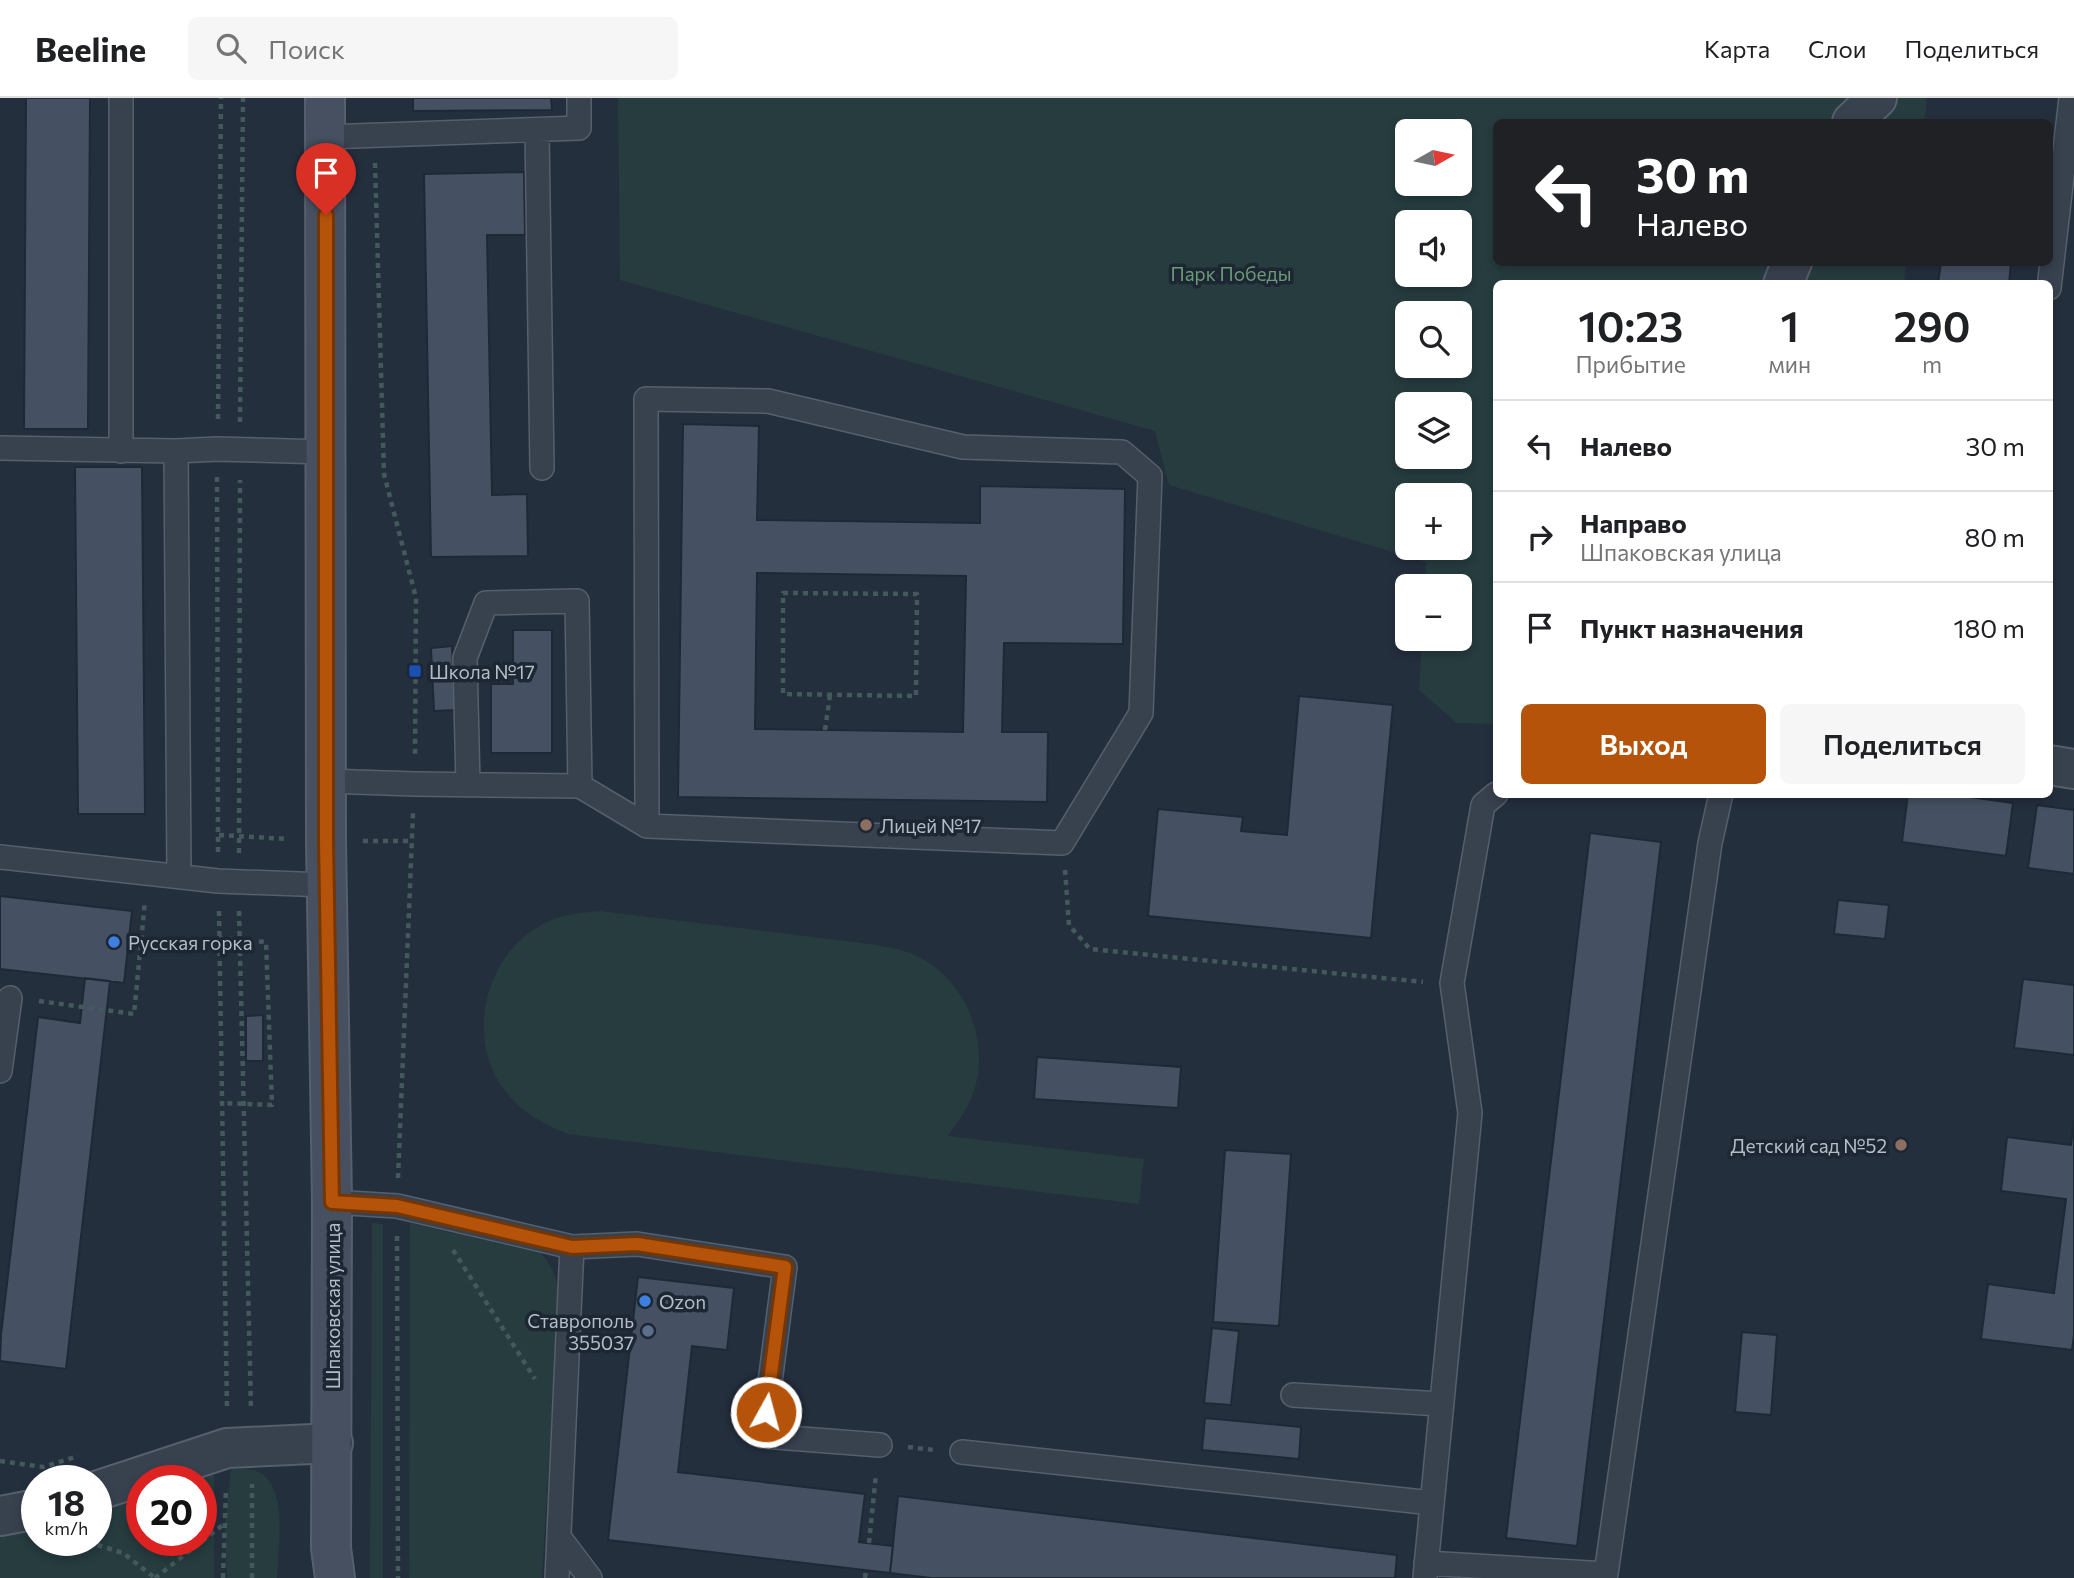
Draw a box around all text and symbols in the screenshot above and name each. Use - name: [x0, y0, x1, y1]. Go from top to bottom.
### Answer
- search box: [188, 17, 678, 80]
- text: Beeline: [35, 28, 146, 69]
- icon: search: [212, 29, 250, 67]
- text: Поиск: [268, 33, 345, 64]
- text: Карта: [1704, 34, 1770, 63]
- text: Слои: [1808, 34, 1866, 63]
- text: Поделиться: [1904, 34, 2039, 63]
- north arrow: [1395, 119, 1472, 196]
- map controls: [1395, 119, 1472, 651]
- pin: [296, 143, 356, 215]
- text: 30 m: [1636, 143, 1749, 203]
- icon: left: [1521, 147, 1612, 238]
- icon: arrive: [307, 154, 345, 192]
- text: Налево: [1636, 203, 1748, 243]
- button: sound: [1395, 210, 1472, 287]
- park label: Парк Победы: [1171, 262, 1291, 285]
- text: 10:23: [1578, 299, 1683, 351]
- text: 1: [1780, 299, 1799, 351]
- text: 290: [1894, 299, 1971, 351]
- button: search: [1395, 301, 1472, 378]
- text: Прибытие: [1575, 350, 1686, 378]
- text: мин: [1768, 350, 1811, 378]
- text: m: [1922, 350, 1942, 378]
- button: layers: [1395, 392, 1472, 469]
- icon: left: [1521, 427, 1559, 465]
- text: Налево: [1580, 430, 1672, 461]
- text: 30 m: [1966, 430, 2025, 461]
- button: +: [1395, 483, 1472, 560]
- text: Направо: [1580, 507, 1687, 538]
- icon: right: [1521, 518, 1559, 556]
- text: 80 m: [1965, 521, 2025, 552]
- text: Шпаковская улица: [1580, 538, 1782, 566]
- button: −: [1395, 574, 1472, 651]
- icon: arrive: [1521, 609, 1559, 647]
- text: Пункт назначения: [1580, 612, 1804, 643]
- text: 180 m: [1953, 612, 2025, 643]
- place label: Школа №17: [429, 660, 535, 683]
- marker: Школа №17: [407, 663, 423, 679]
- button: Выход: [1521, 704, 1766, 784]
- button: Поделиться: [1780, 704, 2025, 784]
- place label: Лицей №17: [880, 814, 981, 837]
- marker: Лицей №17: [858, 817, 874, 833]
- place label: Русская горка: [128, 931, 253, 954]
- marker: Русская горка: [106, 934, 122, 950]
- place label: Детский сад №52: [1731, 1134, 1887, 1157]
- marker: Детский сад №52: [1893, 1137, 1909, 1153]
- street label: Шпаковская улица: [321, 1223, 344, 1389]
- place label: Ozon: [659, 1290, 706, 1313]
- marker: Ozon: [637, 1293, 653, 1309]
- place label: Ставрополь 355037: [527, 1309, 634, 1354]
- marker: Ставрополь 355037: [640, 1323, 656, 1339]
- position arrow: [729, 1375, 803, 1449]
- speed limit sign: 20: [126, 1465, 217, 1556]
- text: 18: [48, 1480, 85, 1523]
- text: km/h: [45, 1517, 88, 1539]

